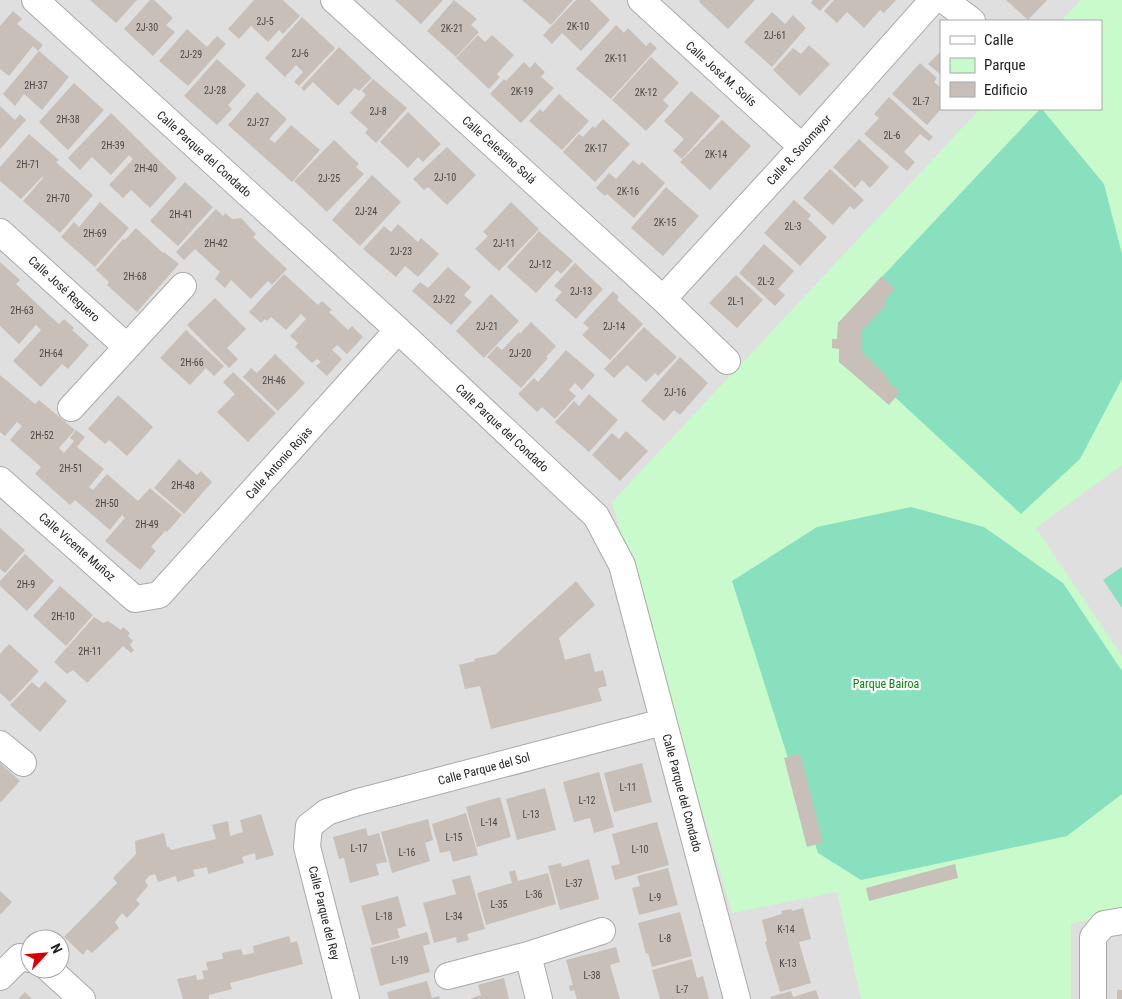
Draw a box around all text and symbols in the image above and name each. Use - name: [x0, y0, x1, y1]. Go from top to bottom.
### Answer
- house number: 2J-5: [256, 16, 274, 27]
- legend: [940, 20, 1102, 110]
- house number: 2K-10: [567, 21, 589, 32]
- house number: 2J-30: [136, 22, 158, 33]
- house number: 2K-21: [441, 23, 463, 34]
- house number: 2J-61: [764, 30, 786, 41]
- text: Calle: [984, 31, 1014, 49]
- street label: Calle José M. Solís: [683, 39, 759, 109]
- house number: 2J-6: [291, 48, 309, 59]
- house number: 2J-29: [180, 49, 202, 60]
- house number: 2K-11: [605, 53, 627, 64]
- text: Parque: [984, 56, 1026, 74]
- house number: 2H-37: [24, 80, 48, 91]
- text: Edificio: [984, 81, 1027, 99]
- house number: 2J-28: [204, 85, 226, 96]
- house number: 2K-19: [511, 86, 533, 97]
- house number: 2K-12: [635, 87, 657, 98]
- house number: 2L-7: [912, 96, 930, 107]
- house number: 2J-8: [369, 106, 387, 117]
- street label: Calle Parque del Condado: [154, 108, 254, 200]
- street label: Calle R. Sotomayor: [764, 112, 834, 188]
- street label: Calle Celestino Solá: [459, 113, 539, 187]
- house number: 2H-38: [56, 114, 80, 125]
- house number: 2J-27: [247, 117, 269, 128]
- house number: 2L-6: [883, 130, 901, 141]
- house number: 2H-39: [101, 140, 125, 151]
- house number: 2K-17: [585, 143, 607, 154]
- house number: 2K-14: [705, 149, 727, 160]
- house number: 2H-71: [16, 159, 40, 170]
- house number: 2H-40: [134, 163, 158, 174]
- house number: 2J-10: [434, 172, 456, 183]
- house number: 2J-25: [318, 173, 340, 184]
- house number: 2K-16: [617, 186, 639, 197]
- house number: 2H-70: [46, 193, 70, 204]
- house number: 2J-24: [355, 206, 377, 217]
- house number: 2H-41: [169, 209, 193, 220]
- house number: 2K-15: [654, 217, 676, 228]
- house number: 2L-3: [784, 221, 802, 232]
- house number: 2H-69: [83, 228, 107, 239]
- house number: 2H-42: [204, 238, 228, 249]
- house number: 2J-11: [493, 238, 515, 249]
- house number: 2J-23: [390, 246, 412, 257]
- street label: Calle José Reguero: [25, 253, 103, 325]
- house number: 2J-12: [529, 259, 551, 270]
- house number: 2H-68: [123, 271, 147, 282]
- house number: 2L-2: [757, 276, 775, 287]
- house number: 2J-13: [570, 286, 592, 297]
- house number: 2J-22: [433, 294, 455, 305]
- house number: 2L-1: [727, 296, 745, 307]
- house number: 2H-63: [10, 305, 34, 316]
- house number: 2J-21: [476, 321, 498, 332]
- house number: 2J-14: [603, 321, 625, 332]
- house number: 2H-64: [39, 348, 63, 359]
- house number: 2J-20: [509, 348, 531, 359]
- house number: 2H-66: [180, 357, 204, 368]
- house number: 2H-46: [262, 375, 286, 386]
- street label: Calle Parque del Condado: [453, 381, 551, 475]
- house number: 2J-16: [664, 387, 686, 398]
- street label: Calle Antonio Rojas: [243, 424, 315, 502]
- house number: 2H-52: [30, 430, 54, 441]
- house number: 2H-51: [59, 463, 83, 474]
- house number: 2H-48: [171, 480, 195, 491]
- house number: 2H-50: [95, 498, 119, 509]
- street label: Calle Vicente Muñoz: [36, 510, 118, 584]
- house number: 2H-49: [135, 519, 159, 530]
- house number: 2H-9: [17, 579, 35, 590]
- house number: 2H-10: [51, 611, 75, 622]
- house number: 2H-11: [78, 646, 102, 657]
- park label: Parque Bairoa: [853, 677, 919, 691]
- street label: Calle Parque del Condado: [659, 732, 705, 854]
- street label: Calle Parque del Sol: [437, 750, 531, 788]
- house number: L-11: [619, 782, 637, 793]
- house number: L-12: [578, 795, 596, 806]
- house number: L-13: [522, 809, 540, 820]
- house number: L-14: [480, 817, 498, 828]
- house number: L-15: [445, 832, 463, 843]
- house number: L-17: [350, 843, 368, 854]
- house number: L-10: [631, 844, 649, 855]
- house number: L-16: [398, 847, 416, 858]
- street label: Calle Parque del Rey: [306, 864, 342, 962]
- house number: L-37: [565, 878, 583, 889]
- house number: L-36: [525, 889, 543, 900]
- house number: L-9: [649, 892, 661, 903]
- house number: L-35: [490, 899, 508, 910]
- house number: L-18: [375, 911, 393, 922]
- house number: L-34: [445, 911, 463, 922]
- house number: K-14: [777, 924, 795, 935]
- north arrow: [20, 929, 70, 979]
- house number: L-8: [659, 933, 671, 944]
- text: N: [48, 941, 66, 956]
- house number: L-19: [391, 955, 409, 966]
- house number: K-13: [779, 958, 797, 969]
- house number: L-38: [583, 970, 601, 981]
- house number: L-7: [676, 984, 688, 995]

